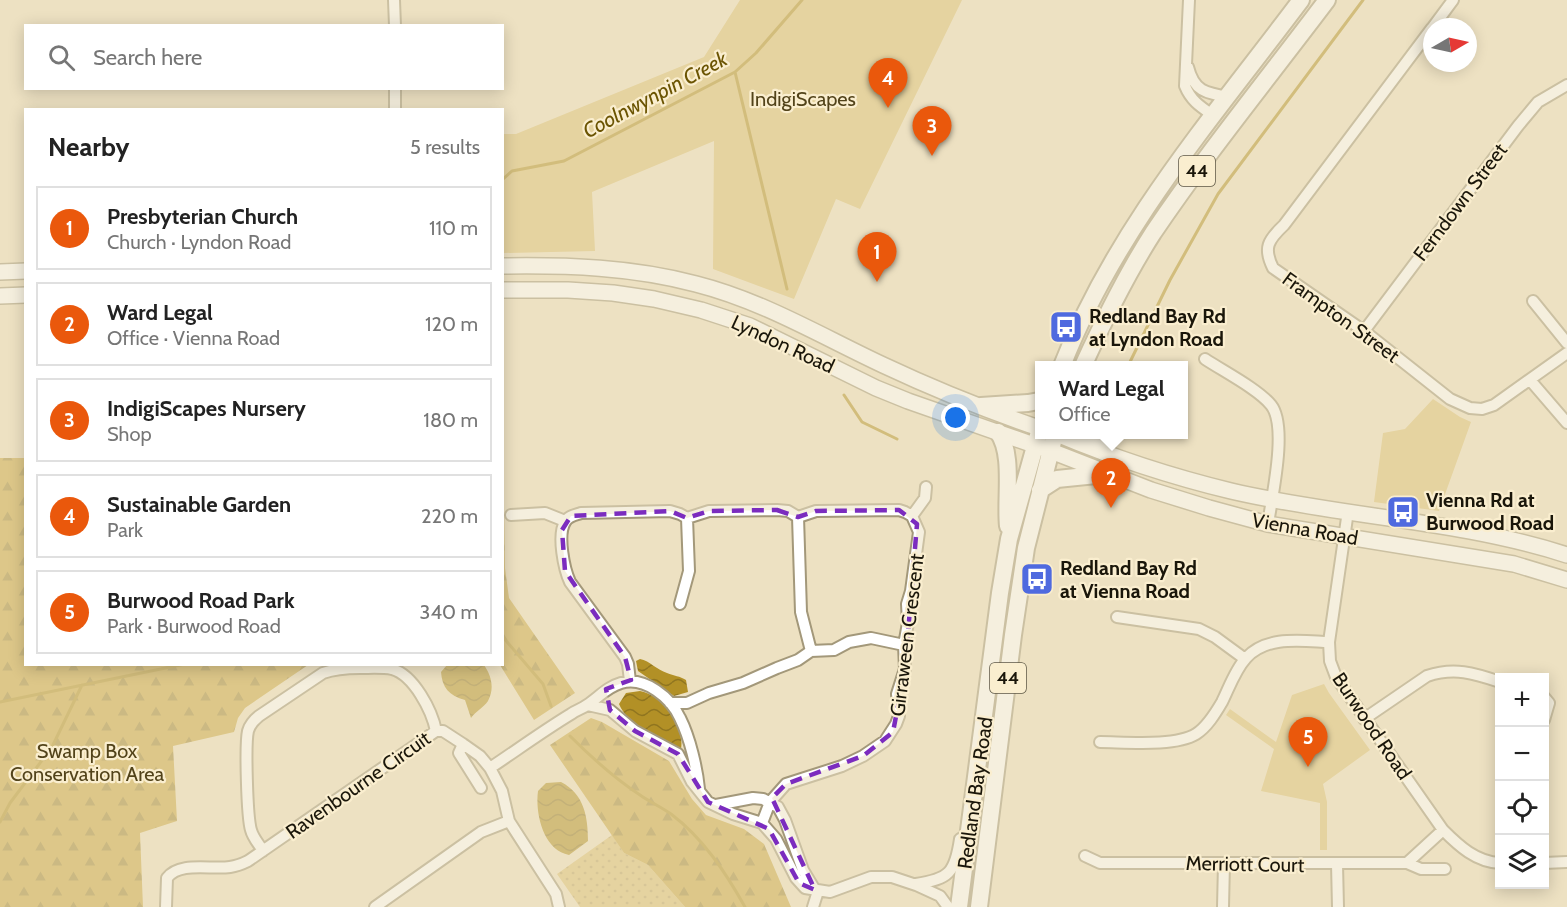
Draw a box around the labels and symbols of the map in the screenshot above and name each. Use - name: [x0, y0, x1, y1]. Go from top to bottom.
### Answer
- north arrow: [1423, 18, 1477, 72]
- water label: Coolnwynpin Creek: [578, 46, 732, 143]
- pin: 4: [868, 58, 908, 108]
- park label: IndigiScapes: [750, 87, 856, 111]
- pin: 3: [912, 106, 952, 156]
- street label: Ferndown Street: [1408, 138, 1512, 265]
- road number: 44: [1179, 156, 1215, 186]
- pin: 1: [858, 232, 896, 282]
- street label: Frampton Street: [1278, 267, 1404, 368]
- place label: Redland Bay Rd at Lyndon Road: [1089, 304, 1226, 351]
- bus stop icon: Redland Bay Rd at Lyndon Road: [1048, 309, 1084, 345]
- street label: Lyndon Road: [728, 310, 838, 378]
- your location: [941, 403, 970, 432]
- pin: 2: [1092, 458, 1130, 508]
- place label: Vienna Rd at Burwood Road: [1426, 488, 1554, 535]
- bus stop icon: Vienna Rd at Burwood Road: [1385, 494, 1421, 530]
- street label: Vienna Road: [1250, 508, 1360, 550]
- street label: Girraween Crescent: [885, 552, 929, 718]
- place label: Redland Bay Rd at Vienna Road: [1060, 556, 1197, 603]
- bus stop icon: Redland Bay Rd at Vienna Road: [1019, 561, 1055, 597]
- road number: 44: [990, 663, 1026, 693]
- street label: Burwood Road: [1327, 668, 1417, 784]
- street label: Redland Bay Road: [952, 715, 998, 871]
- pin: 5: [1288, 718, 1328, 767]
- street label: Ravenbourne Circuit: [281, 726, 435, 844]
- park label: Swamp Box Conservation Area: [10, 739, 164, 786]
- street label: Merriott Court: [1186, 851, 1305, 877]

